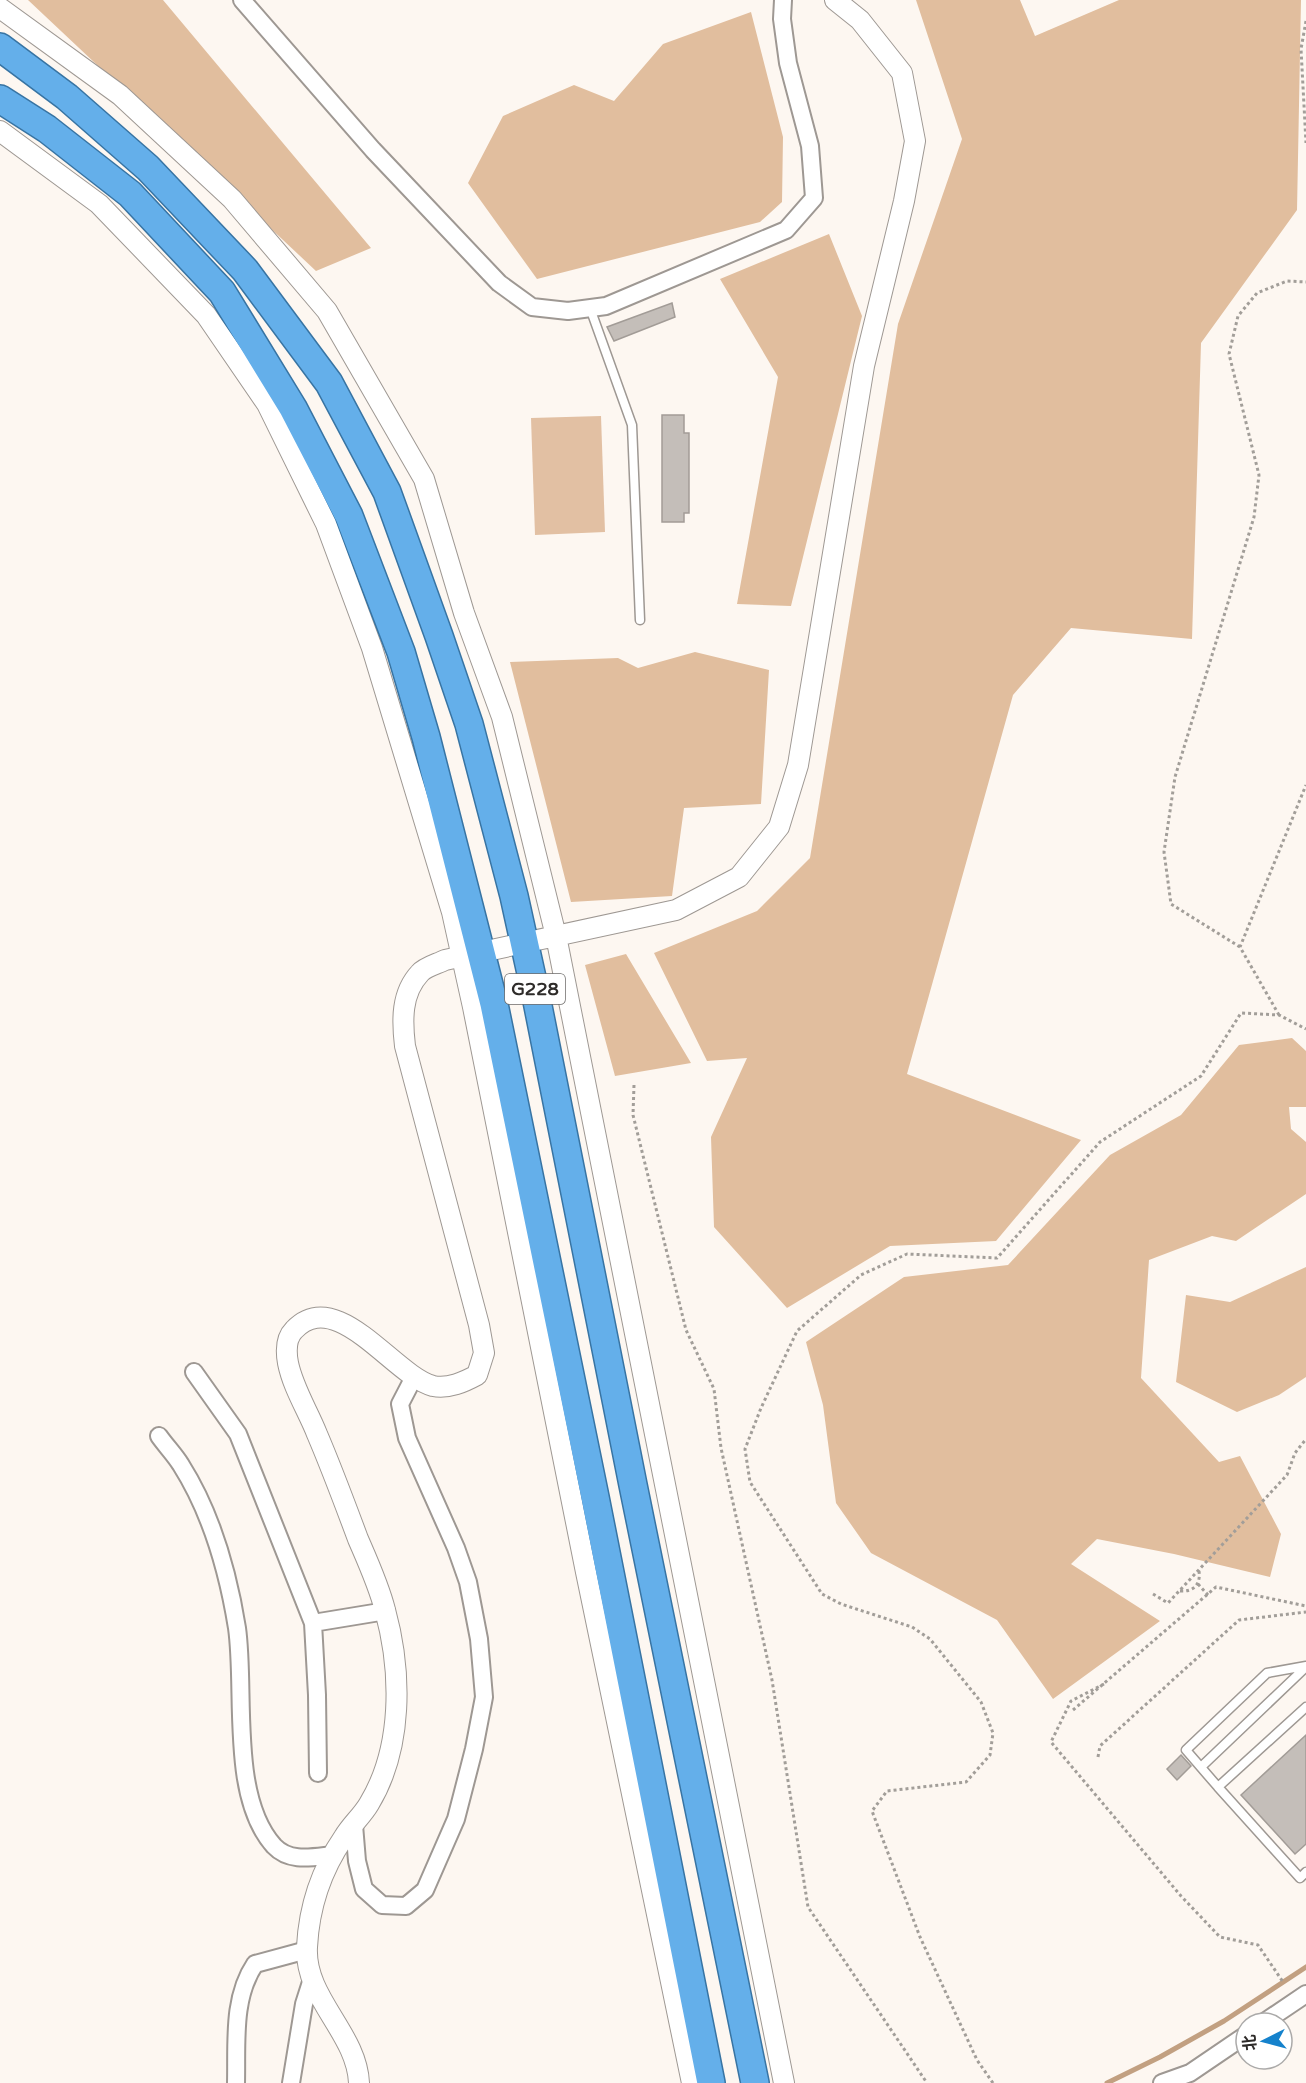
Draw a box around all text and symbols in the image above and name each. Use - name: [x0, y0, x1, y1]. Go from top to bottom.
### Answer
- road number: G228: [505, 974, 565, 1004]
- north arrow: [1234, 2011, 1294, 2071]
- text: 北: [1239, 2033, 1261, 2051]

